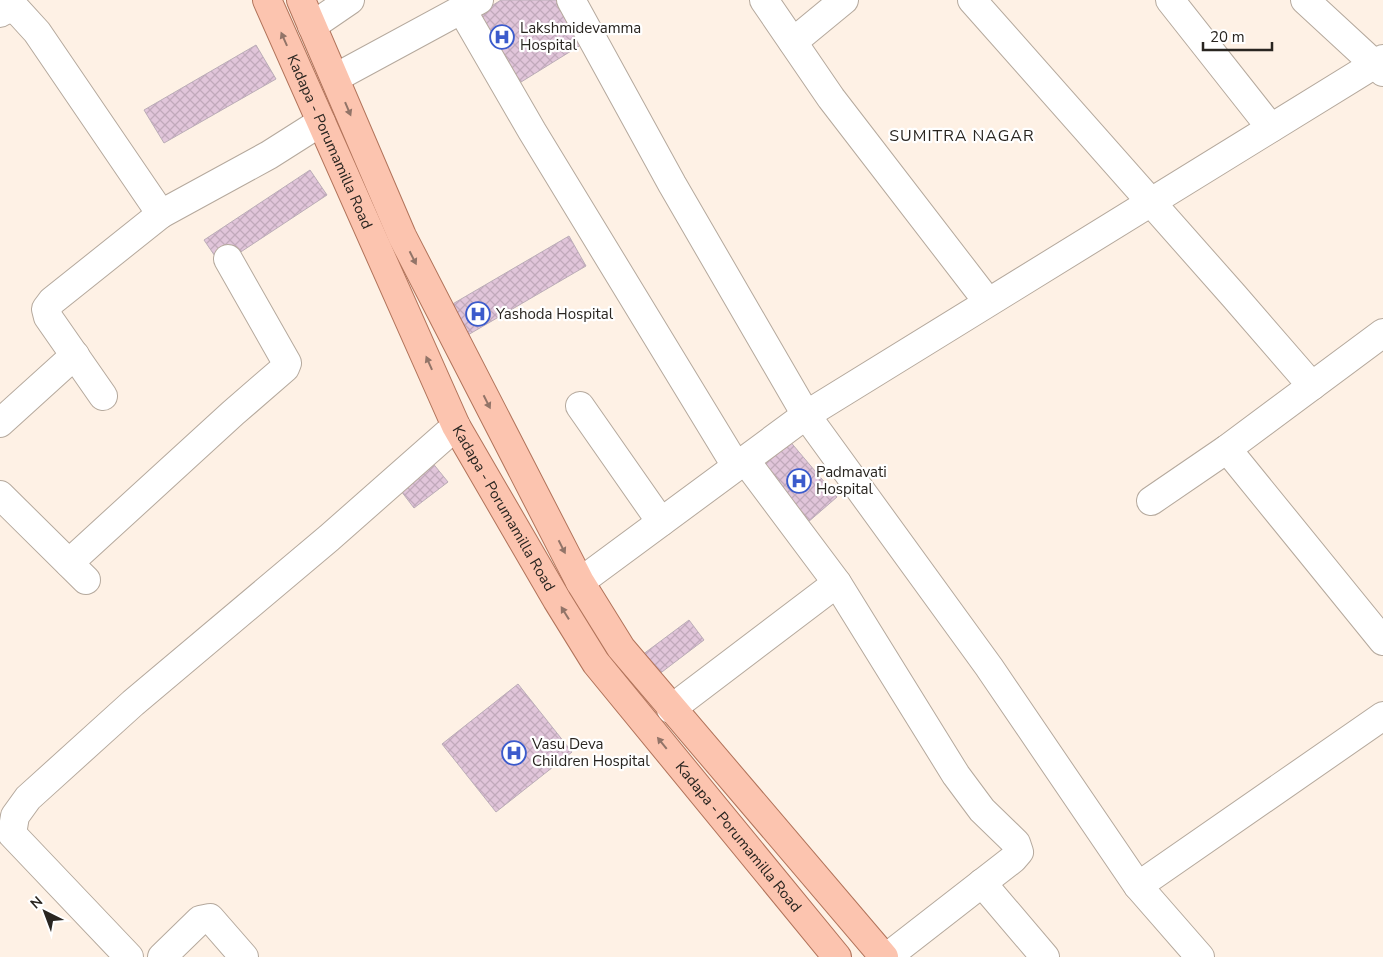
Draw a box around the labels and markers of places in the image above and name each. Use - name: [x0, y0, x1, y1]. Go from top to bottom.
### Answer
- place label: Lakshmidevamma Hospital: [520, 18, 641, 55]
- hospital icon: Lakshmidevamma Hospital: [489, 24, 515, 50]
- hospital icon: Yashoda Hospital: [465, 301, 491, 327]
- place label: Yashoda Hospital: [495, 304, 614, 324]
- place label: Padmavati Hospital: [816, 462, 887, 499]
- hospital icon: Padmavati Hospital: [786, 468, 812, 494]
- place label: Vasu Deva Children Hospital: [531, 734, 650, 771]
- hospital icon: Vasu Deva Children Hospital: [501, 740, 527, 766]

